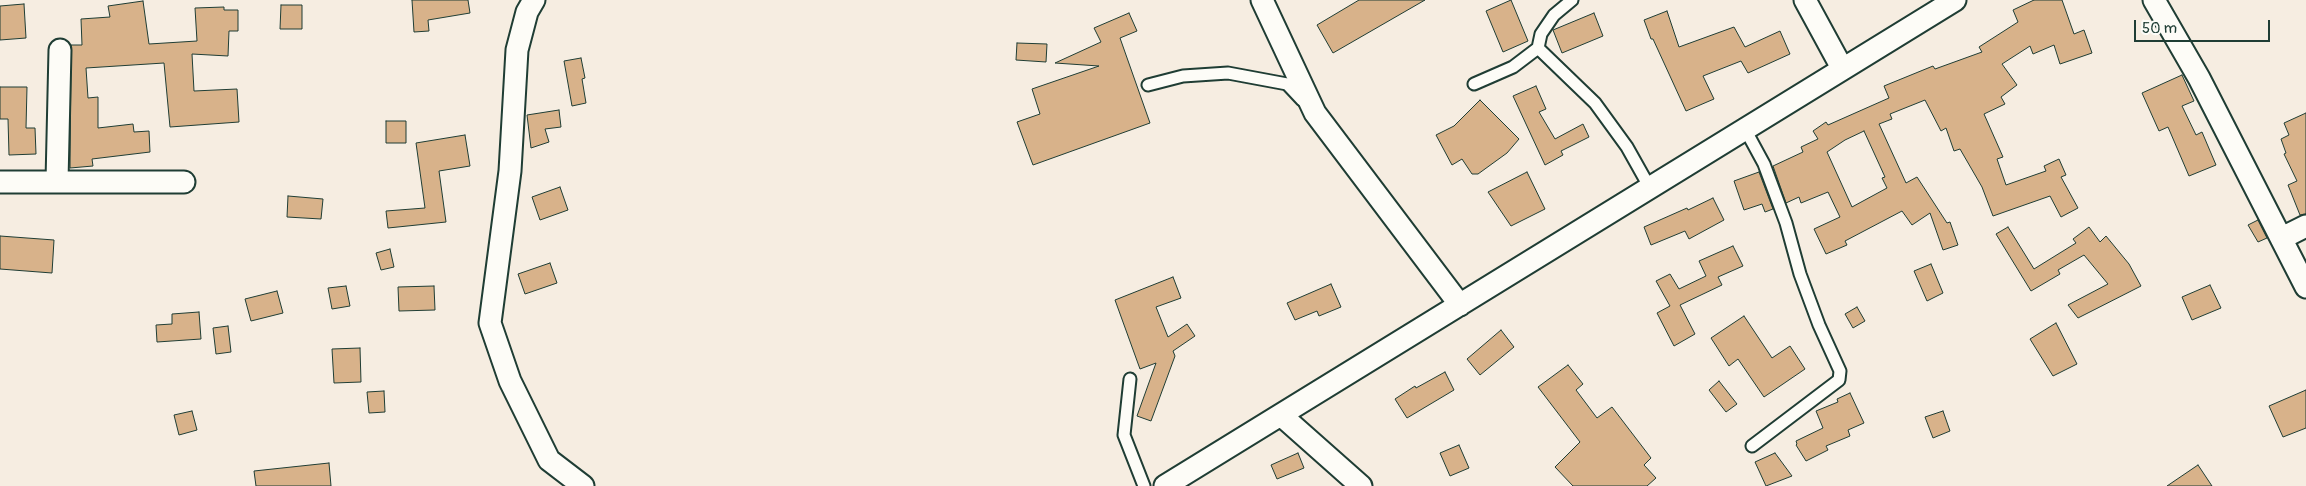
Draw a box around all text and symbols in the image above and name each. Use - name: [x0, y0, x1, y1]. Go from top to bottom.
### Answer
- scale bar: [2136, 10, 2272, 42]
- text: 50 m: [2142, 19, 2177, 38]

